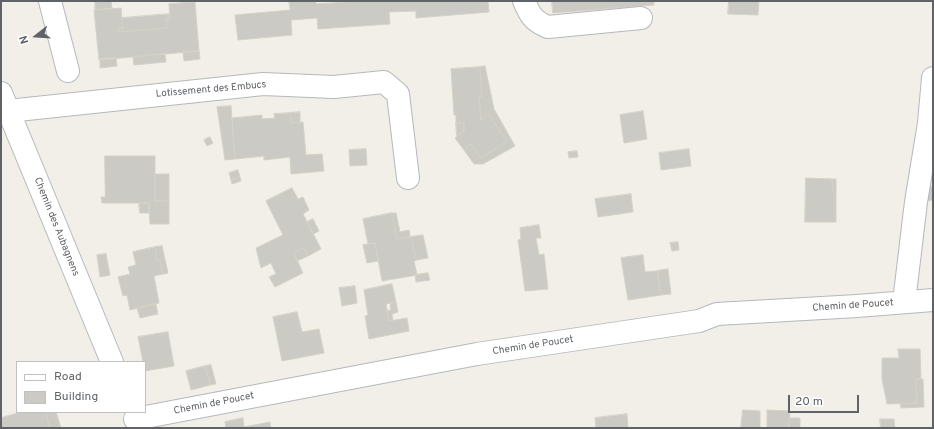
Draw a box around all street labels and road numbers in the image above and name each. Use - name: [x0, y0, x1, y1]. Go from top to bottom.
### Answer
- street label: Lotissement des Embucs: [155, 79, 267, 101]
- street label: Chemin des Aubagnens: [31, 176, 81, 278]
- street label: Chemin de Poucet: [812, 297, 894, 315]
- street label: Chemin de Poucet: [492, 334, 574, 358]
- street label: Chemin de Poucet: [173, 390, 255, 418]

